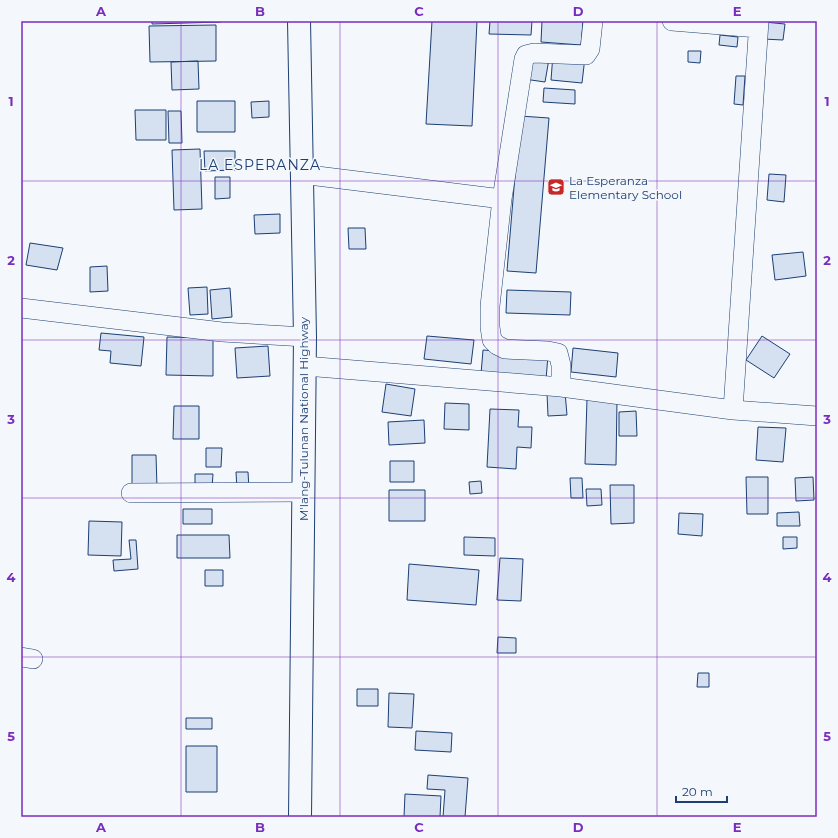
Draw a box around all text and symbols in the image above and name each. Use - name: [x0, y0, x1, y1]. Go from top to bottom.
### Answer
- text: A: [95, 3, 107, 19]
- text: B: [255, 3, 265, 19]
- text: C: [414, 3, 424, 19]
- text: D: [573, 3, 584, 19]
- text: E: [733, 3, 742, 19]
- text: 1: [8, 93, 14, 109]
- text: 1: [824, 93, 830, 109]
- district label: LA ESPERANZA: [199, 156, 321, 174]
- place label: La Esperanza Elementary School: [569, 173, 682, 202]
- school or university icon: La Esperanza Elementary School: [546, 177, 566, 197]
- text: 2: [7, 252, 15, 268]
- text: 2: [823, 252, 831, 268]
- street label: M'lang-Tulunan National Highway: [296, 316, 311, 521]
- text: 3: [6, 411, 15, 427]
- text: 3: [822, 411, 831, 427]
- text: 4: [7, 569, 16, 585]
- text: 4: [823, 569, 832, 585]
- text: 5: [7, 728, 15, 744]
- text: 5: [823, 728, 831, 744]
- scale bar: [676, 778, 727, 804]
- text: 20 m: [682, 784, 713, 799]
- text: A: [95, 819, 107, 835]
- text: B: [255, 819, 265, 835]
- text: C: [414, 819, 424, 835]
- text: D: [573, 819, 584, 835]
- text: E: [733, 819, 742, 835]

